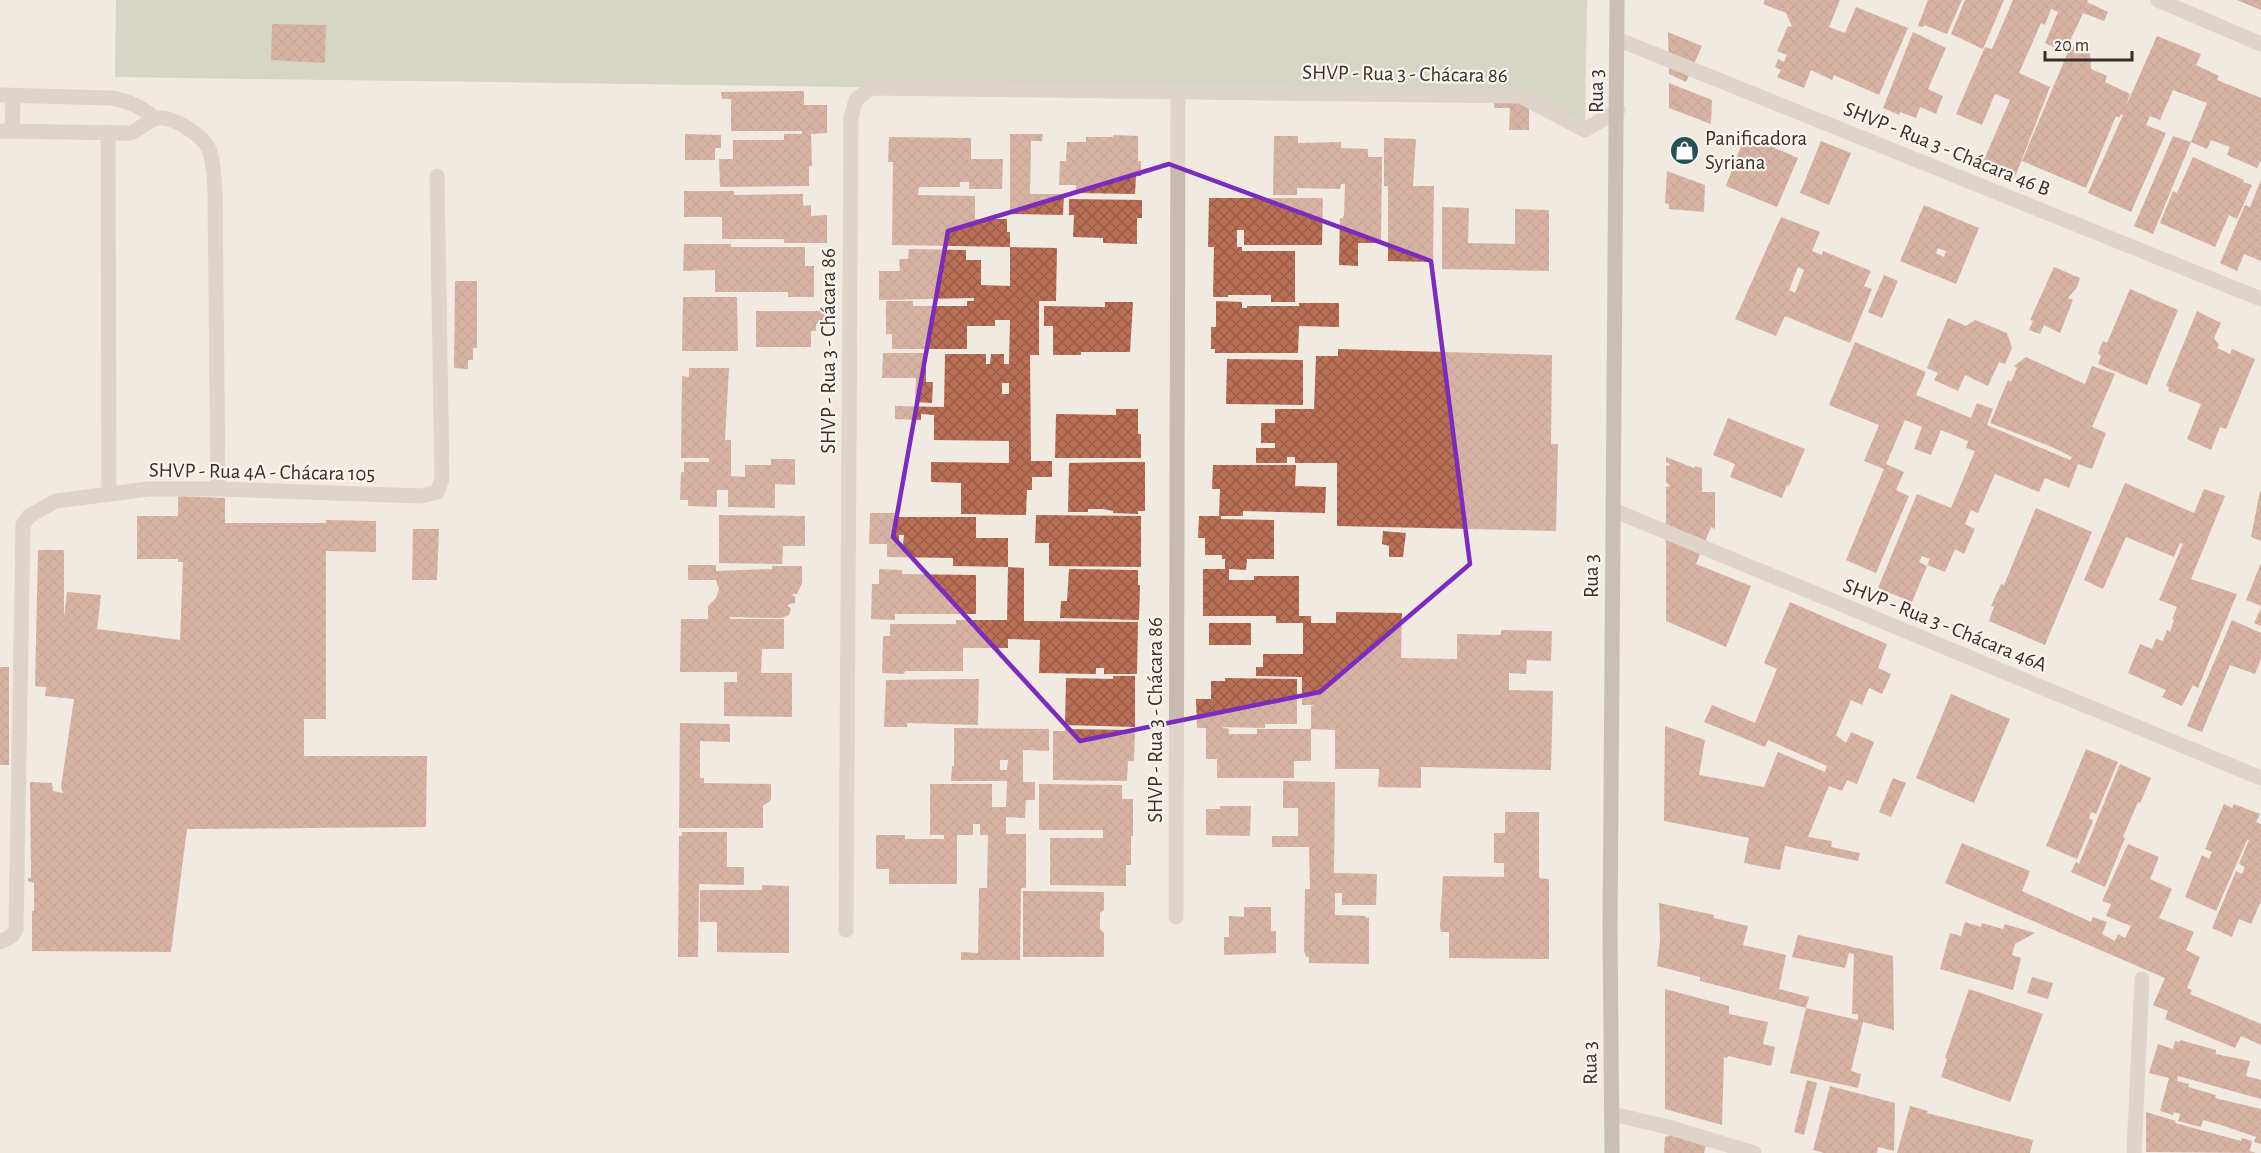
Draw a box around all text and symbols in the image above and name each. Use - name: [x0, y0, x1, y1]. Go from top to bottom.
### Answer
- scale bar: [2045, 24, 2132, 62]
- text: 20 m: [2054, 37, 2089, 55]
- street label: SHVP - Rua 3 - Chácara 86: [1302, 62, 1508, 86]
- street label: Rua 3: [1586, 69, 1607, 113]
- street label: SHVP - Rua 3 - Chácara 46 B: [1841, 98, 2053, 200]
- place label: Panificadora Syriana: [1705, 128, 1808, 173]
- shop icon: Panificadora Syriana: [1668, 134, 1700, 166]
- street label: SHVP - Rua 3 - Chácara 86: [818, 248, 839, 454]
- street label: SHVP - Rua 4A - Chácara 105: [149, 460, 375, 484]
- street label: Rua 3: [1581, 554, 1602, 598]
- street label: SHVP - Rua 3 - Chácara 46A: [1840, 574, 2050, 676]
- street label: SHVP - Rua 3 - Chácara 86: [1145, 617, 1166, 823]
- street label: Rua 3: [1579, 1041, 1601, 1085]

